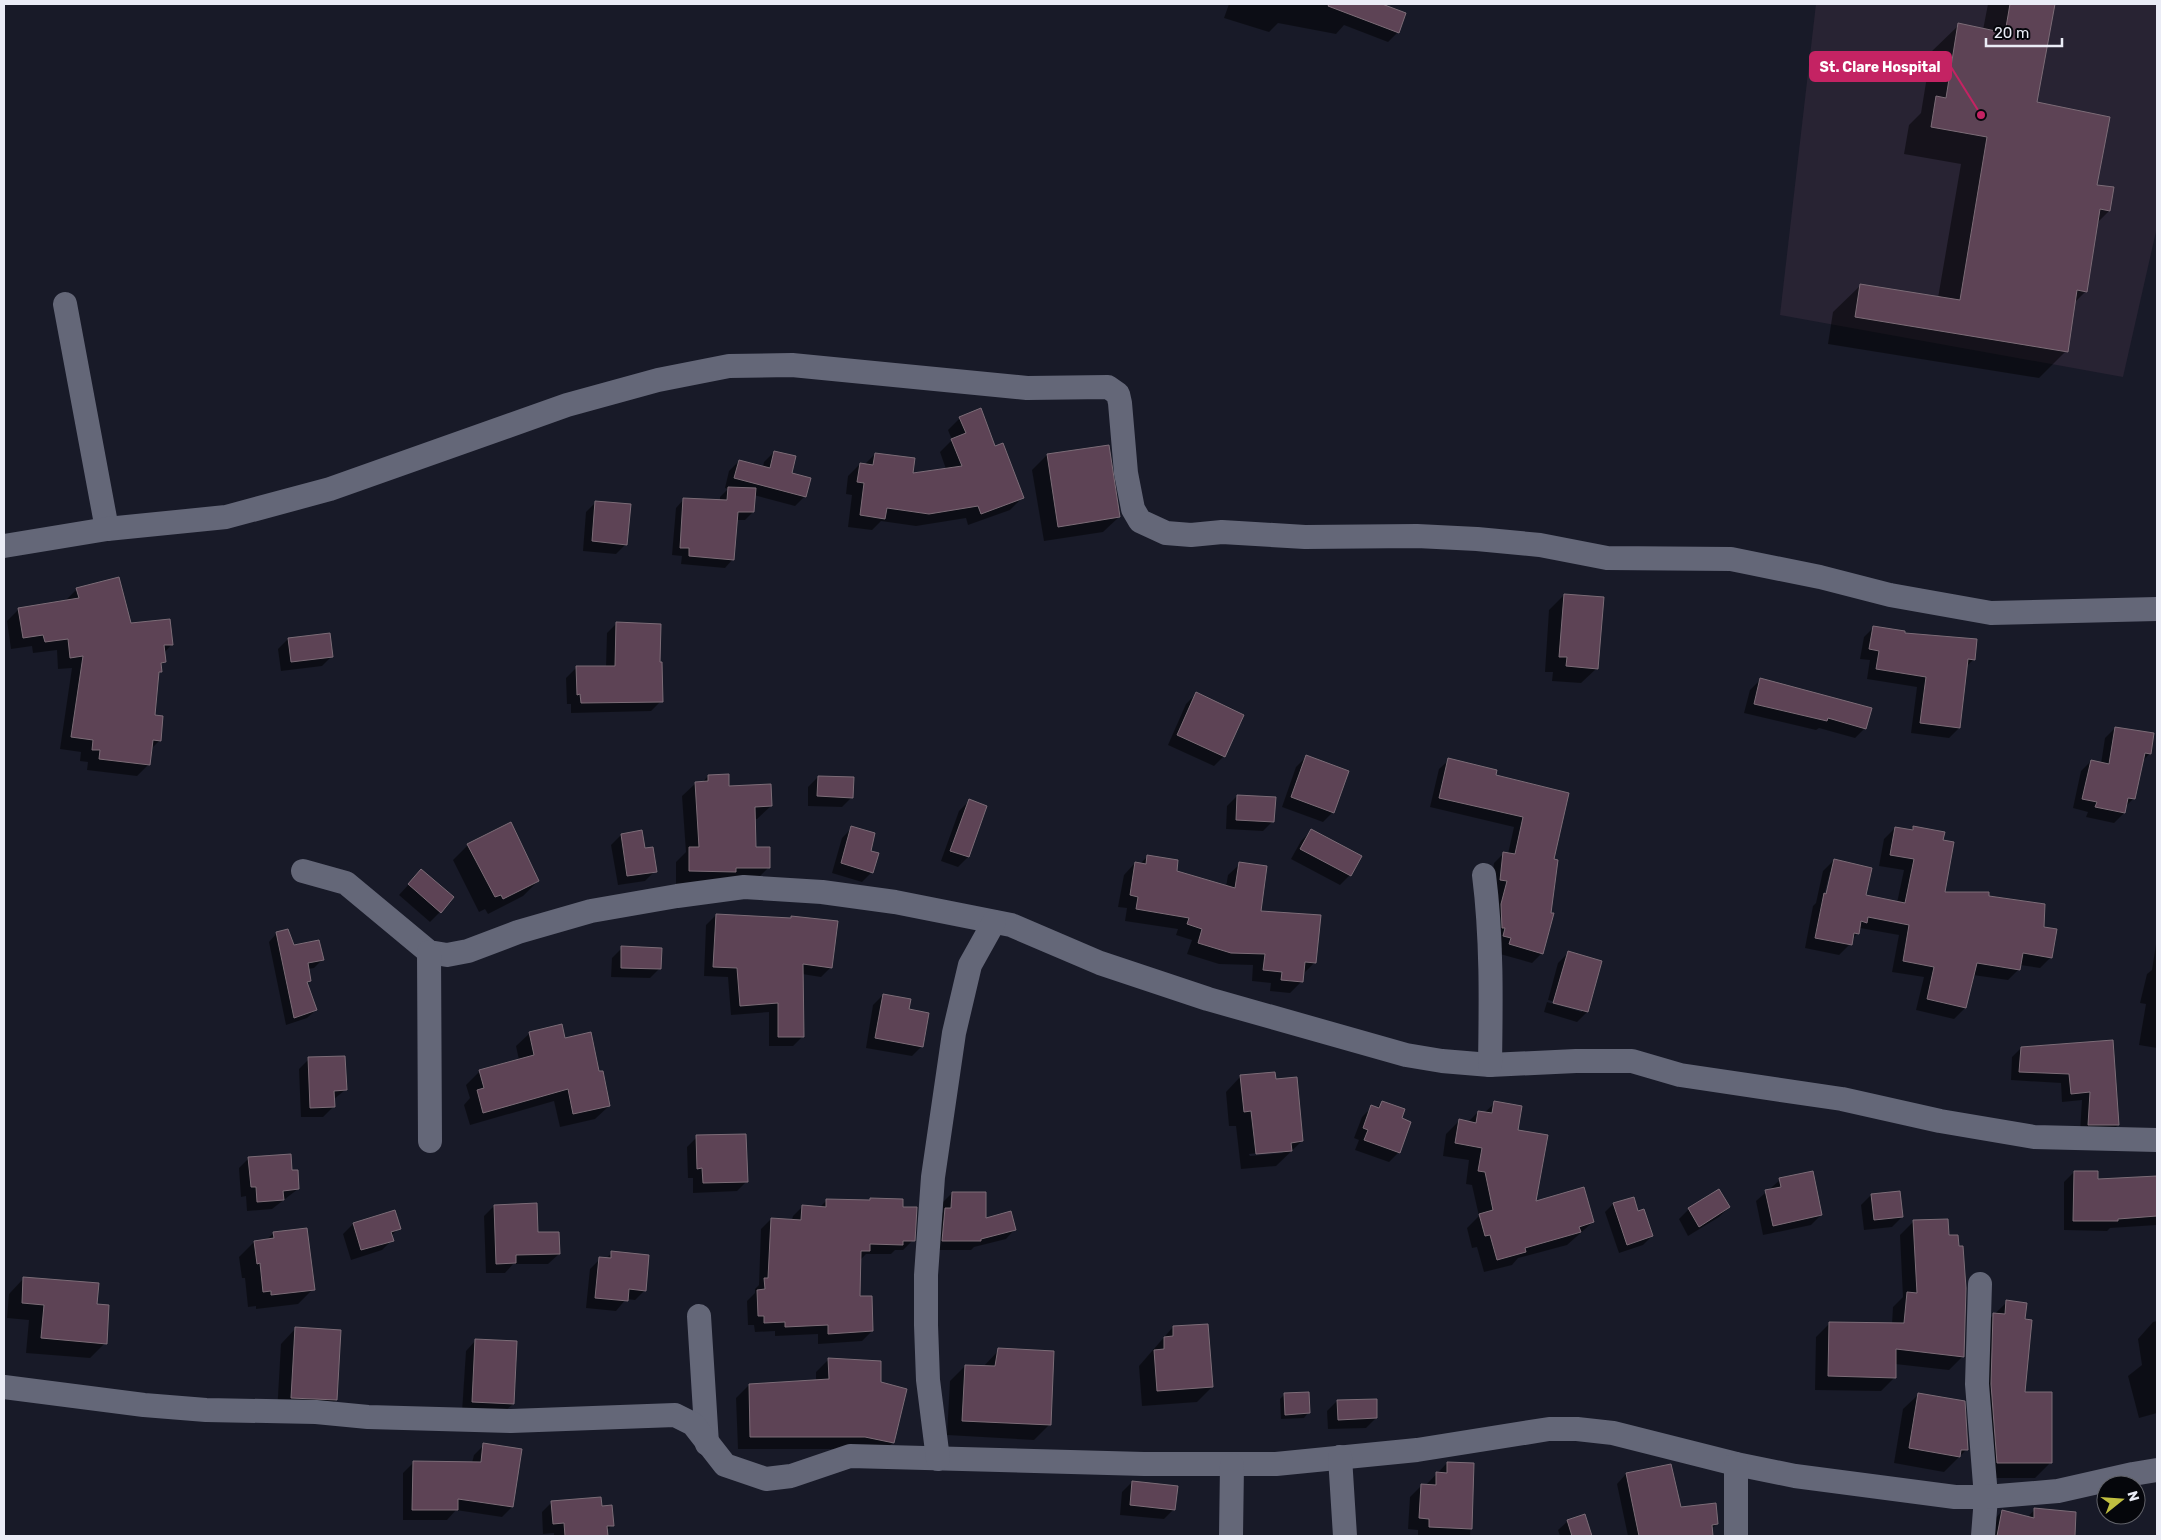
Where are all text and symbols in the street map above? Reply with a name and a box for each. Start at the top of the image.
scale bar [1986,15,2062,47]
text: 20 m [1994,24,2029,42]
callout: St. Clare Hospital [1810,52,1951,81]
text: St. Clare Hospital [1820,59,1940,76]
north arrow [2096,1475,2146,1525]
text: N [2123,1489,2143,1504]

